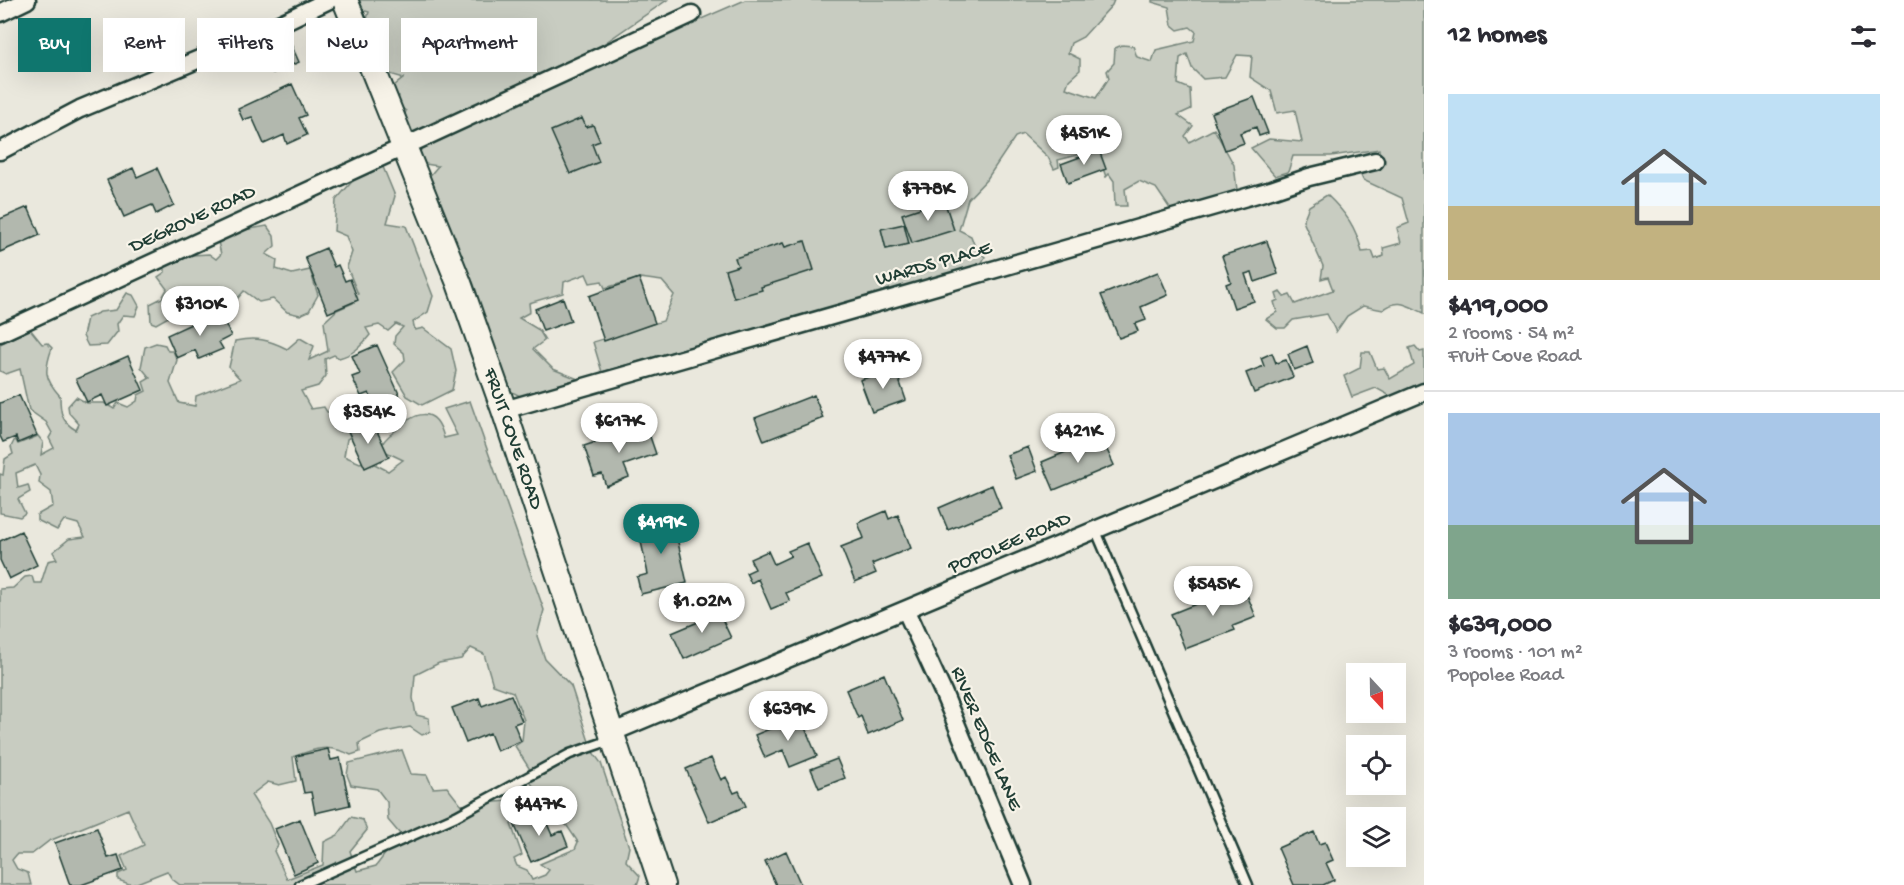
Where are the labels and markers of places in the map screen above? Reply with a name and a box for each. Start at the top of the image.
pin: $451K [1042,115,1126,166]
pin: $778K [886,171,970,222]
pin: $310K [158,286,242,337]
pin: $477K [841,339,925,390]
pin: $354K [326,394,410,445]
pin: $617K [577,403,661,454]
pin: $421K [1036,413,1120,464]
pin: $419K [619,504,703,555]
pin: $545K [1171,566,1255,617]
pin: $1.02M [653,583,751,634]
pin: $639K [746,691,830,742]
pin: $447K [497,786,581,837]

